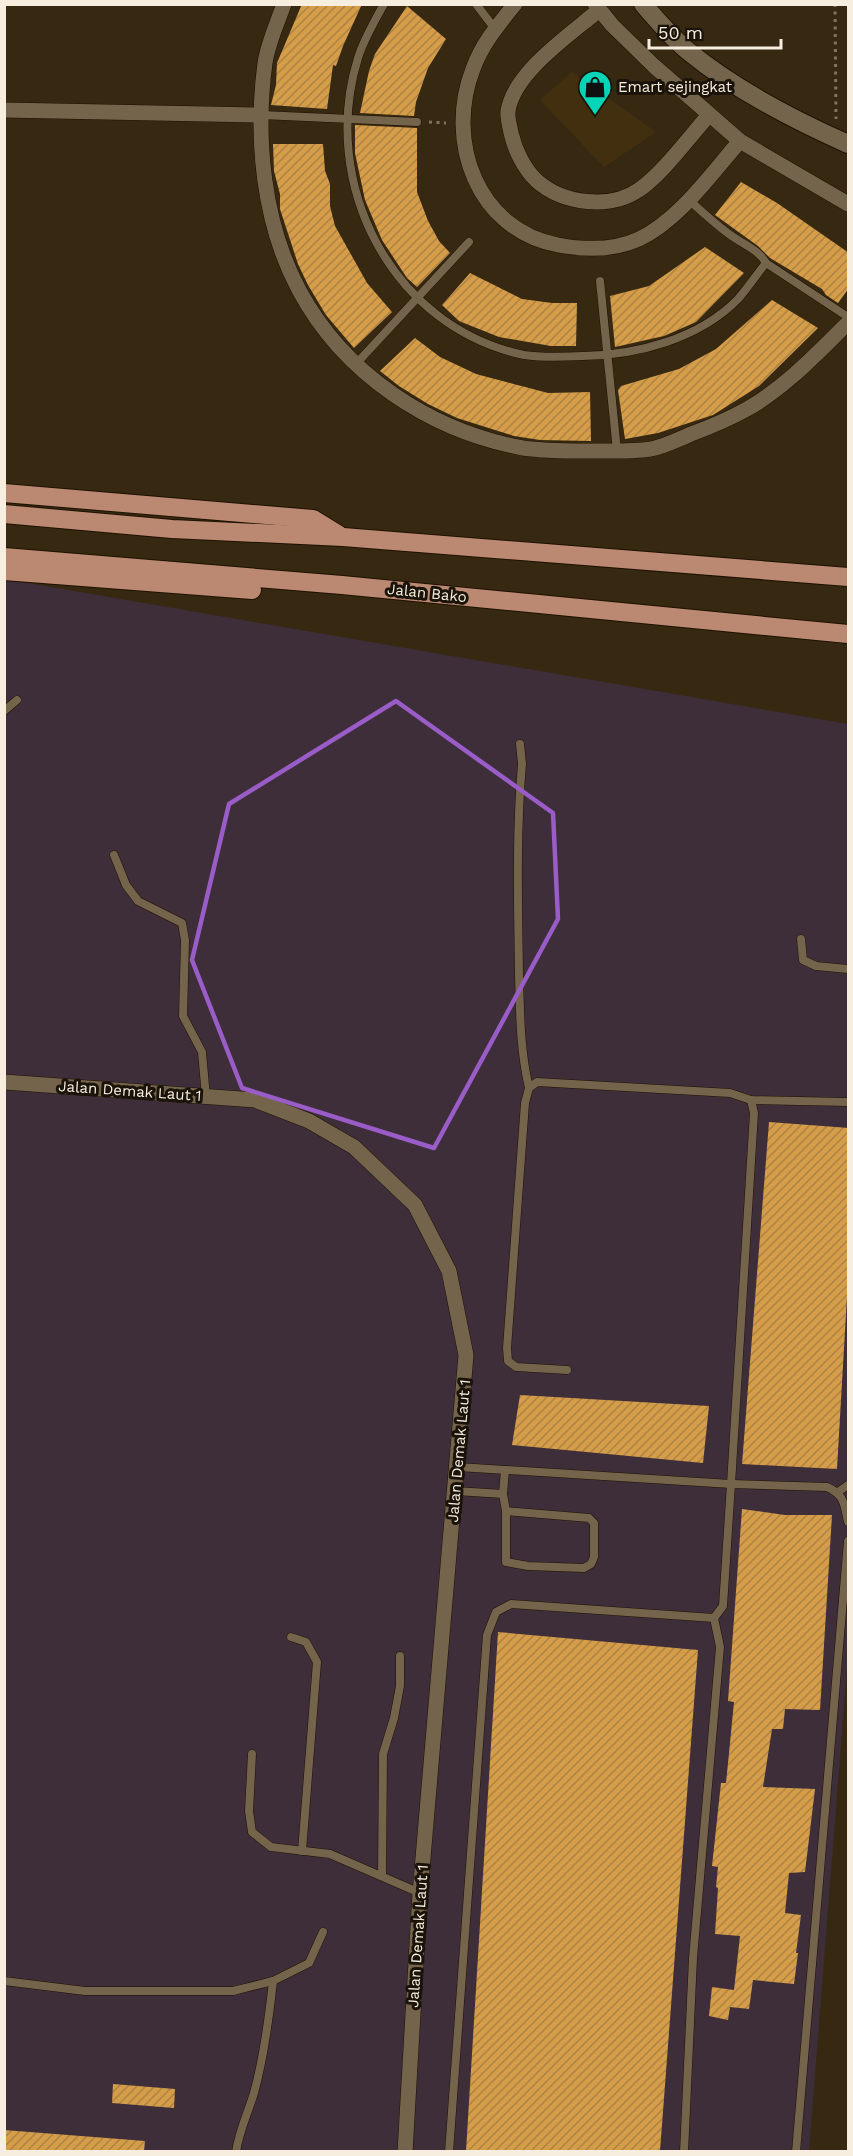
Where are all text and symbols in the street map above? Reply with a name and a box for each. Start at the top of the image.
scale bar [649,12,781,50]
text: 50 m [658,22,703,43]
shop icon: Emart sejingkat [577,69,613,116]
place label: Emart sejingkat [618,78,733,96]
street label: Jalan Bako [386,580,468,606]
street label: Jalan Demak Laut 1 [58,1077,202,1105]
street label: Jalan Demak Laut 1 [444,1379,474,1523]
street label: Jalan Demak Laut 1 [404,1864,432,2008]

